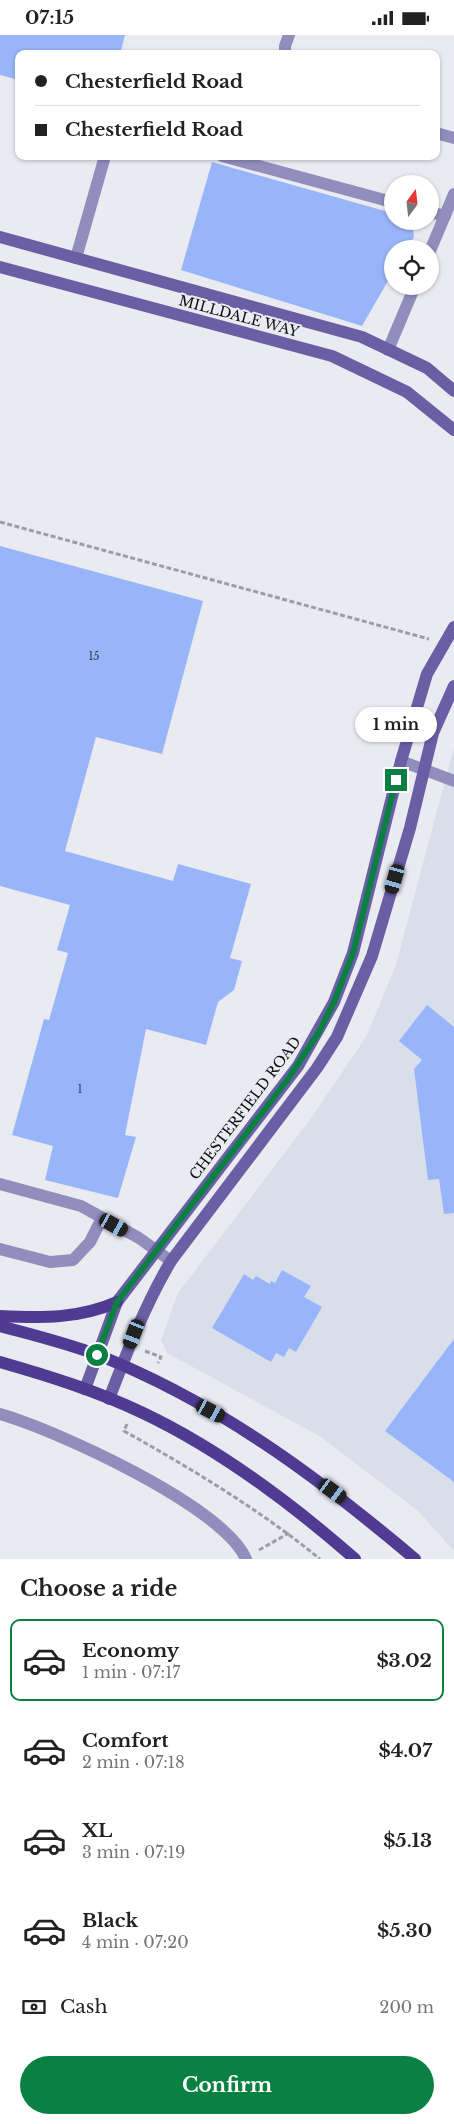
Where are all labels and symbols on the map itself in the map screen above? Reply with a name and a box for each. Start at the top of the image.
north arrow [384,175,439,230]
street label: MILLDALE WAY [177,291,302,341]
house number: 15 [88,649,100,663]
callout: 1 min [355,707,437,743]
route end [385,769,407,791]
car [383,863,406,895]
street label: CHESTERFIELD ROAD [185,1033,305,1183]
house number: 1 [78,1082,83,1096]
car [97,1211,130,1239]
car [121,1317,146,1351]
route start [86,1344,108,1366]
car [194,1397,227,1425]
car [316,1476,349,1506]

